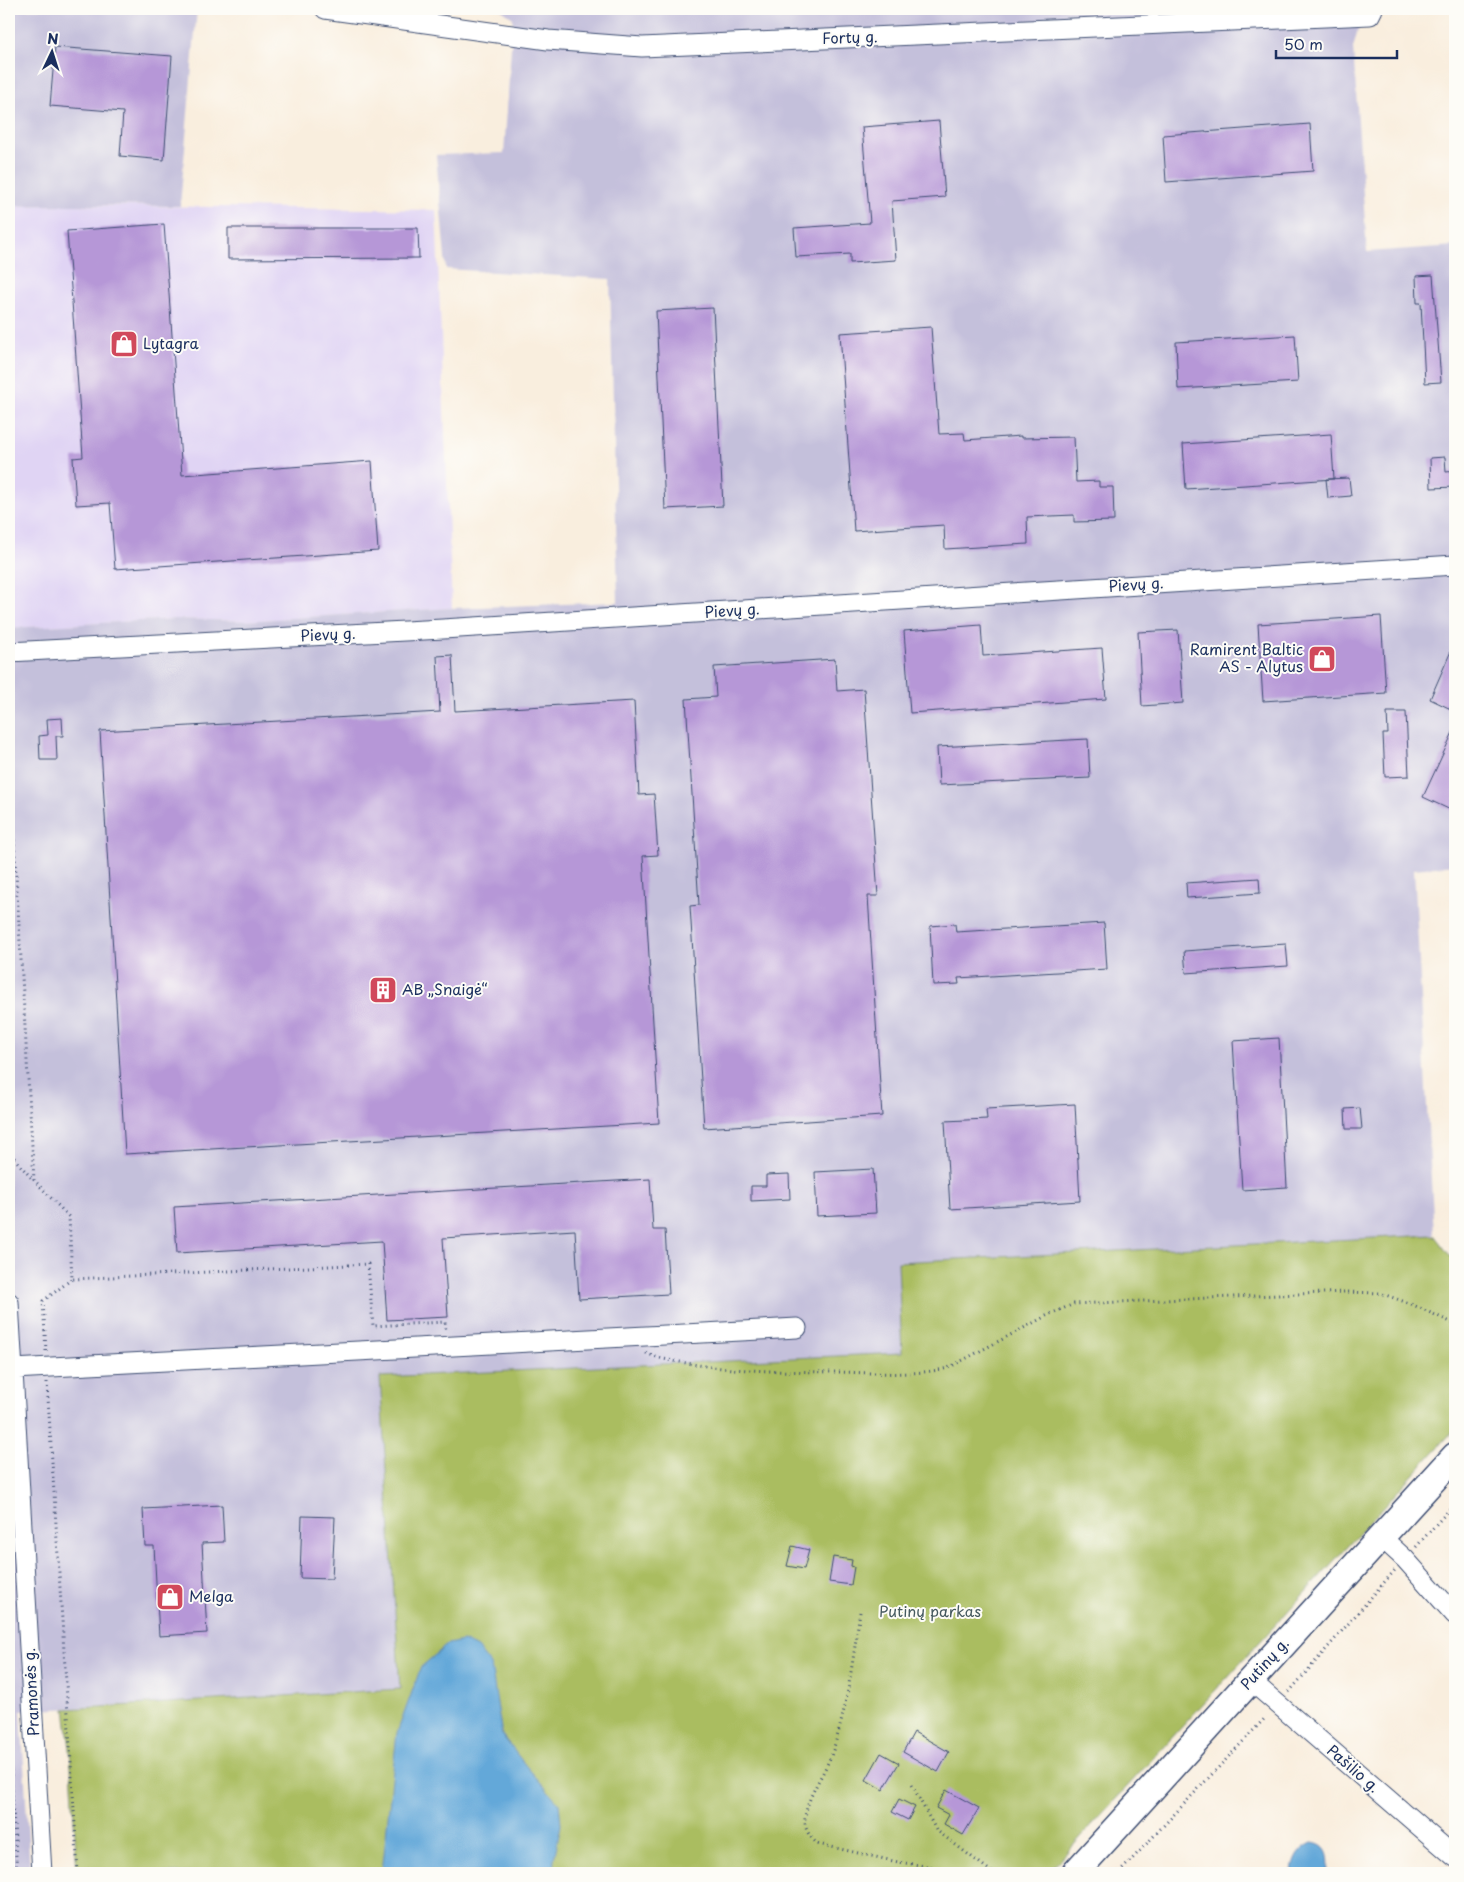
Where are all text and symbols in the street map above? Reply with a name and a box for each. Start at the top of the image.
street label: Fortų g. [822,24,878,49]
north arrow [28,28,78,78]
text: N [47,28,59,49]
scale bar [1276,28,1398,60]
text: 50 m [1284,32,1323,55]
shop icon: Lytagra [109,329,139,359]
place label: Lytagra [143,331,200,354]
street label: Pievų g. [1107,570,1164,597]
street label: Pievų g. [703,596,760,623]
street label: Pievų g. [300,621,356,646]
place label: Ramirent Baltic AS - Alytus [1190,637,1303,677]
shop icon: Ramirent Baltic AS - Alytus [1307,644,1337,674]
building icon: AB „Snaigė“ [368,975,398,1005]
place label: AB „Snaigė“ [402,977,488,1000]
shop icon: Melga [155,1582,185,1612]
place label: Melga [189,1584,234,1607]
park label: Putinų parkas [879,1599,981,1622]
street label: Putinų g. [1234,1632,1294,1694]
street label: Pramonės g. [17,1647,44,1737]
street label: Pašilio g. [1322,1738,1385,1797]

